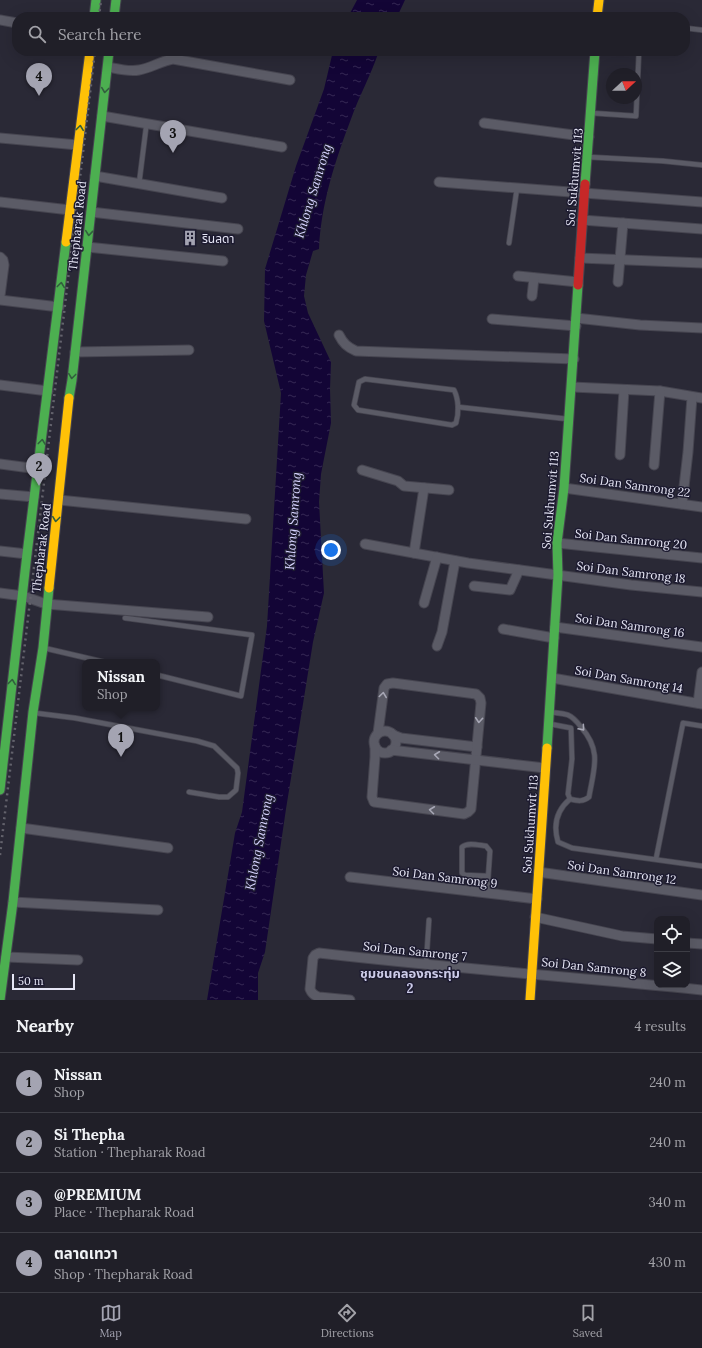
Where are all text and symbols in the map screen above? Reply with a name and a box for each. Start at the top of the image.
search box [12,12,690,56]
icon: search [26,23,48,45]
text: Search here [58,25,141,44]
pin: 4 [26,63,52,96]
north arrow [606,68,642,104]
one-way arrow [101,87,110,93]
pin: 3 [160,120,186,153]
one-way arrow [75,125,84,131]
street label: Soi Sukhumvit 113 [562,127,586,227]
water label: Khlong Samrong [291,142,335,240]
street label: Thepharak Road [65,180,89,272]
building icon: รินลดา [181,229,199,247]
one-way arrow [85,230,94,236]
place label: รินลดา [201,231,234,246]
one-way arrow [56,282,65,288]
one-way arrow [68,373,77,379]
one-way arrow [37,439,46,445]
street label: Soi Sukhumvit 113 [538,450,562,550]
pin: 2 [26,453,52,486]
street label: Soi Dan Samrong 22 [579,470,691,500]
water label: Khlong Samrong [281,472,305,570]
street label: Thepharak Road [28,502,54,594]
one-way arrow [52,516,61,522]
street label: Soi Dan Samrong 20 [574,526,688,552]
your location [321,540,341,560]
street label: Soi Dan Samrong 18 [576,558,687,586]
street label: Soi Dan Samrong 16 [574,610,686,640]
popup [82,659,160,711]
street label: Soi Dan Samrong 14 [574,662,685,696]
text: Nissan [97,667,145,686]
one-way arrow [8,679,17,685]
text: Shop [97,686,127,703]
one-way arrow [378,692,387,698]
one-way arrow [475,717,484,723]
pin: 1 [108,724,134,757]
one-way arrow [578,724,585,731]
one-way arrow [434,751,440,760]
street label: Soi Sukhumvit 113 [519,774,541,874]
water label: Khlong Samrong [241,792,277,892]
one-way arrow [429,806,435,815]
street label: Soi Dan Samrong 12 [567,857,677,887]
street label: Soi Dan Samrong 9 [392,863,498,891]
map controls [654,916,690,988]
button: locate [654,916,690,952]
street label: Soi Dan Samrong 7 [362,938,468,964]
button: layers [654,952,690,988]
street label: Soi Dan Samrong 8 [541,954,648,980]
district label: ชุมชนคลองกระทุ่ม 2 [360,965,460,997]
scale bar [12,972,75,991]
text: 50 m [18,974,44,988]
text: Nearby [16,1015,74,1037]
text: 4 results [635,1018,686,1035]
text: Nissan [54,1065,102,1084]
text: 1 [26,1074,32,1091]
text: 240 m [649,1074,686,1091]
text: Shop [54,1084,85,1101]
text: Si Thepha [54,1125,125,1144]
text: 2 [26,1134,32,1151]
text: 240 m [649,1134,686,1151]
text: Station · Thepharak Road [54,1144,205,1161]
text: @PREMIUM [54,1185,141,1204]
text: 3 [25,1194,33,1211]
text: 340 m [649,1194,686,1211]
text: Place · Thepharak Road [54,1204,194,1221]
text: ตลาดเทวา [54,1244,118,1263]
text: 4 [25,1254,33,1271]
text: 430 m [649,1254,686,1271]
text: Shop · Thepharak Road [54,1266,193,1283]
tab: Map [99,1302,122,1340]
tab: Directions [321,1302,374,1340]
tab: Saved [573,1302,603,1340]

